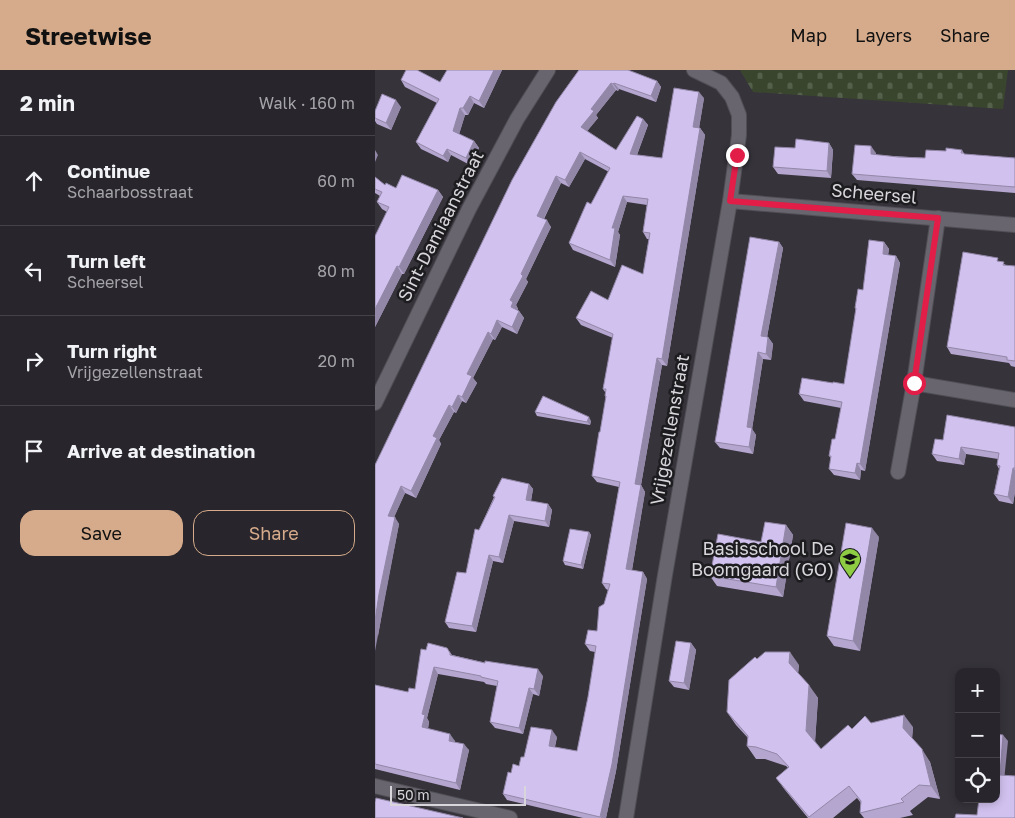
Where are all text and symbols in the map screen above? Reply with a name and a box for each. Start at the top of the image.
text: Streetwise [25,21,152,50]
text: Map [790,24,827,46]
text: Layers [855,24,912,46]
text: Share [940,24,990,46]
text: 2 min [20,90,75,116]
text: Walk · 160 m [259,93,355,113]
route end [726,144,749,167]
street label: Sint-Damiaanstraat [392,146,488,305]
text: Continue [67,159,150,182]
icon: ahead [20,167,48,195]
text: 60 m [317,171,355,191]
street label: Scheersel [830,178,918,208]
text: Schaarbosstraat [67,182,193,202]
text: Turn left [67,249,146,272]
icon: left [20,257,48,285]
text: 80 m [317,261,355,281]
text: Scheersel [67,272,143,292]
text: Turn right [67,339,157,362]
icon: right [20,347,48,375]
text: 20 m [318,351,355,371]
street label: Vrijgezellenstraat [645,353,693,507]
text: Vrijgezellenstraat [67,362,203,382]
route start [903,372,926,395]
icon: arrive [20,437,48,465]
text: Arrive at destination [67,439,255,462]
button: Save [20,510,183,556]
button: Share [193,510,355,556]
place label: Basisschool De Boomgaard (GO) [691,537,834,580]
school or university icon: Basisschool De Boomgaard (GO) [838,547,862,578]
map controls [955,668,1000,803]
button: + [955,668,1000,713]
button: − [955,713,1000,758]
button: locate [955,758,1000,803]
scale bar [390,783,526,806]
text: 50 m [397,786,430,803]

